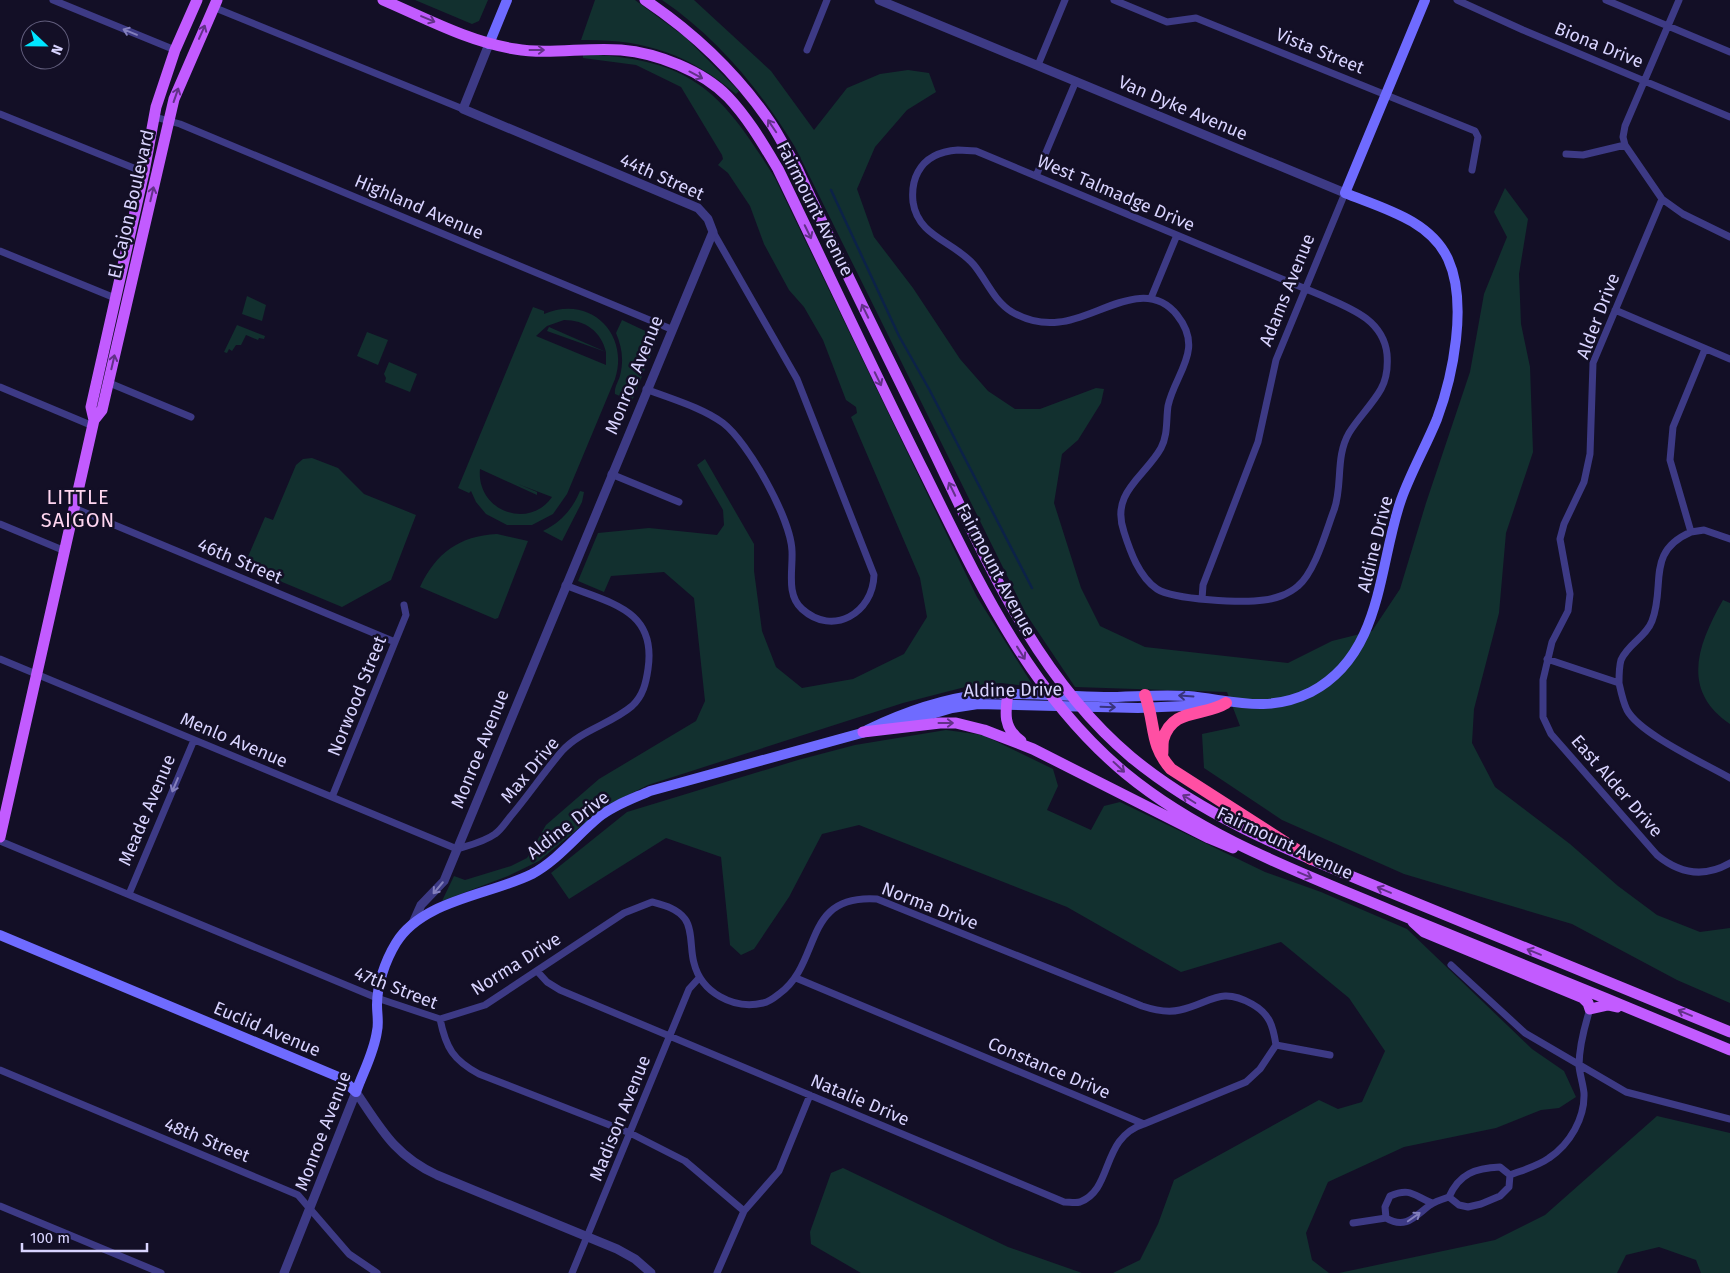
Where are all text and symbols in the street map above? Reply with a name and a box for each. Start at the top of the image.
one-way arrow [420,14,435,24]
street label: Biona Drive [1551,17,1647,73]
north arrow [20,20,70,70]
street label: Vista Street [1273,23,1368,79]
one-way arrow [197,25,207,40]
one-way arrow [123,27,138,36]
text: N [47,42,66,57]
one-way arrow [529,45,545,55]
one-way arrow [688,70,703,80]
street label: Van Dyke Avenue [1115,71,1251,145]
one-way arrow [172,87,181,103]
one-way arrow [767,120,777,134]
street label: El Cajon Boulevard [103,127,159,281]
street label: Fairmount Avenue [772,138,858,280]
street label: 44th Street [617,149,708,206]
street label: West Talmadge Drive [1034,150,1198,236]
street label: Highland Avenue [351,170,487,244]
one-way arrow [148,186,157,202]
one-way arrow [804,224,813,239]
street label: Adams Avenue [1254,231,1320,349]
street label: Alder Drive [1572,270,1624,362]
one-way arrow [860,304,870,319]
street label: Monroe Avenue [600,312,668,438]
one-way arrow [109,355,118,371]
one-way arrow [874,371,883,386]
one-way arrow [947,481,957,496]
district label: LITTLE SAIGON [41,485,115,532]
street label: Aldine Drive [1352,493,1398,595]
street label: Fairmount Avenue [952,500,1040,640]
street label: 46th Street [194,533,286,589]
street label: Norwood Street [323,632,391,759]
one-way arrow [1016,645,1026,659]
street label: Aldine Drive [963,678,1063,702]
street label: Monroe Avenue [446,686,514,812]
one-way arrow [1178,692,1194,701]
one-way arrow [1100,702,1116,712]
street label: Menlo Avenue [177,707,291,773]
one-way arrow [938,718,954,728]
street label: East Alder Drive [1566,730,1668,842]
street label: Max Drive [496,732,564,808]
street label: Meade Avenue [114,751,180,869]
one-way arrow [1113,761,1126,773]
one-way arrow [170,777,180,792]
street label: Aldine Drive [522,786,614,864]
one-way arrow [1183,793,1197,803]
street label: Fairmount Avenue [1213,802,1357,884]
one-way arrow [1297,870,1312,880]
street label: Norma Drive [878,877,982,935]
one-way arrow [433,881,444,894]
one-way arrow [1377,885,1392,895]
street label: Norma Drive [467,928,565,1000]
one-way arrow [1527,947,1543,956]
street label: 47th Street [351,962,441,1014]
street label: Euclid Avenue [210,997,324,1061]
one-way arrow [1678,1008,1693,1017]
street label: Constance Drive [984,1032,1114,1104]
street label: Madison Avenue [585,1052,655,1184]
street label: Monroe Avenue [290,1068,356,1194]
street label: Natalie Drive [807,1069,913,1131]
street label: 48th Street [161,1113,253,1167]
one-way arrow [1407,1212,1421,1222]
scale bar [22,1220,148,1252]
text: 100 m [30,1229,70,1247]

